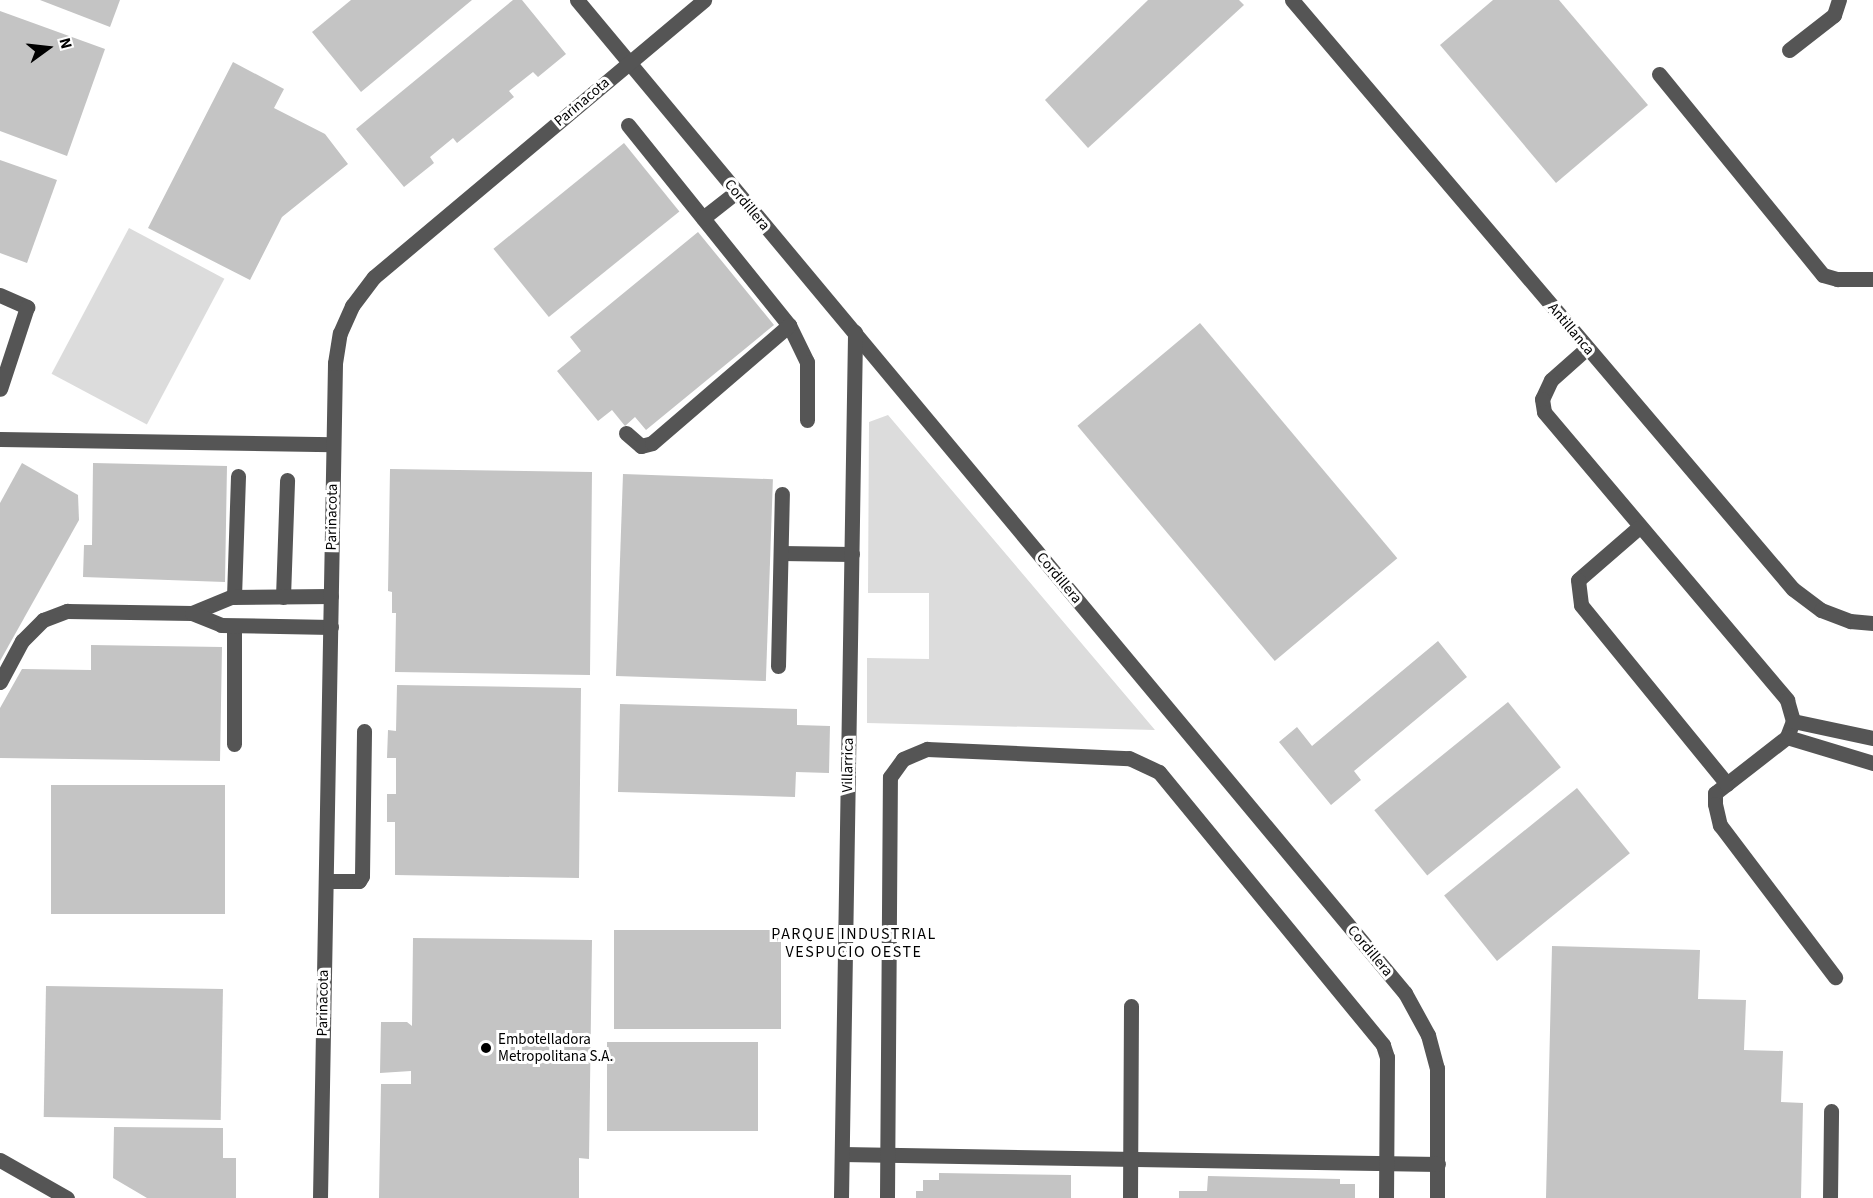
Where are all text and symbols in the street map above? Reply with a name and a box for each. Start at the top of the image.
north arrow [18,18,78,78]
text: N [53,35,77,51]
street label: Parinacota [551,74,613,130]
street label: Cordillera [720,176,774,234]
street label: Antillanca [1544,299,1598,359]
street label: Parinacota [322,483,342,551]
street label: Cordillera [1032,549,1086,607]
street label: Villarrica [839,737,857,793]
street label: Cordillera [1343,922,1397,980]
district label: PARQUE INDUSTRIAL VESPUCIO OESTE [771,924,937,962]
street label: Parinacota [313,969,333,1037]
place label: Embotelladora Metropolitana S.A. [498,1030,613,1065]
marker: Embotelladora Metropolitana S.A. [479,1041,493,1055]

